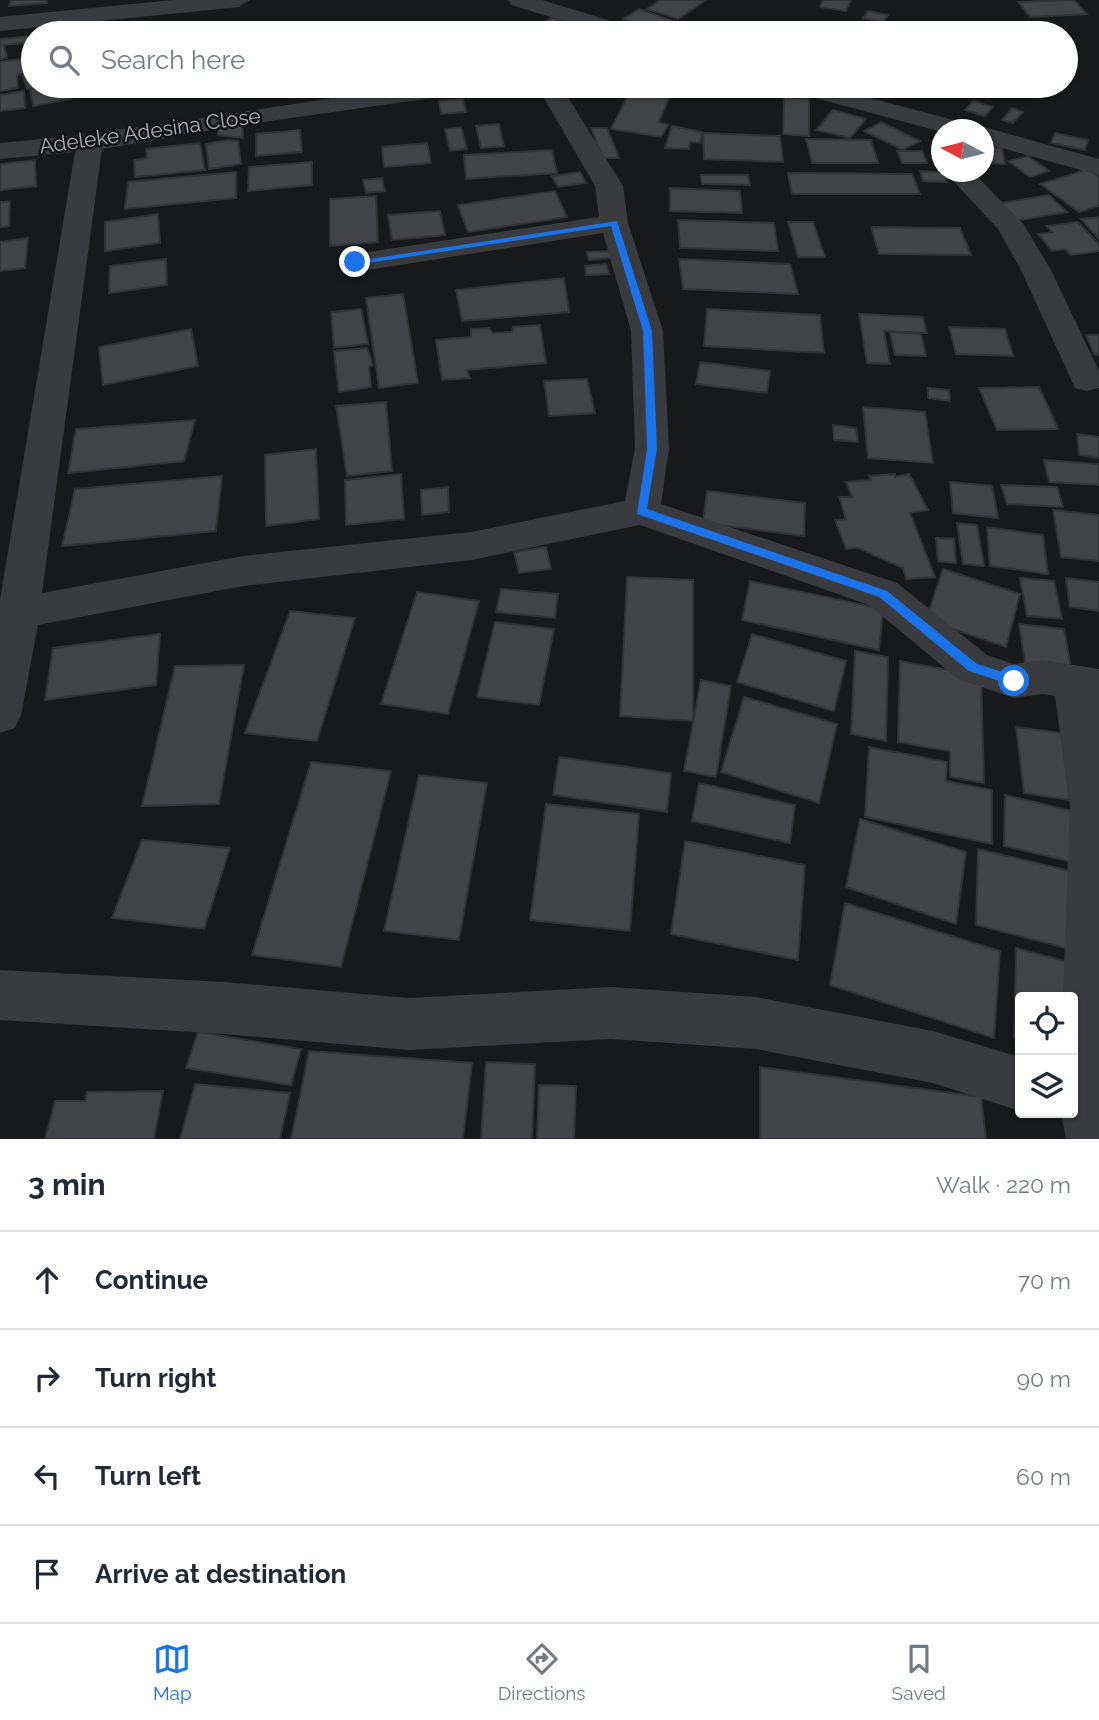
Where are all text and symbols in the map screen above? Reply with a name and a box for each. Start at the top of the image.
search box [21,21,1078,98]
icon: search [45,41,83,79]
text: Search here [101,45,245,75]
street label: Adeleke Adesina Close [38,103,262,158]
north arrow [931,119,994,182]
route end [339,246,370,277]
route start [998,665,1029,696]
map controls [1015,992,1078,1118]
button: locate [1015,992,1078,1055]
button: layers [1015,1055,1078,1118]
text: 3 min [28,1167,106,1202]
text: Walk · 220 m [936,1171,1071,1198]
icon: ahead [28,1261,66,1299]
text: Continue [95,1265,208,1295]
text: 70 m [1018,1267,1071,1294]
icon: right [28,1359,66,1397]
text: Turn right [95,1363,216,1393]
text: 90 m [1016,1365,1071,1392]
icon: left [28,1457,66,1495]
text: Turn left [95,1461,201,1491]
text: 60 m [1016,1463,1071,1490]
icon: arrive [28,1555,66,1593]
text: Arrive at destination [95,1559,346,1589]
tab: Map [153,1640,192,1704]
tab: Directions [498,1640,586,1704]
tab: Saved [892,1640,946,1704]

